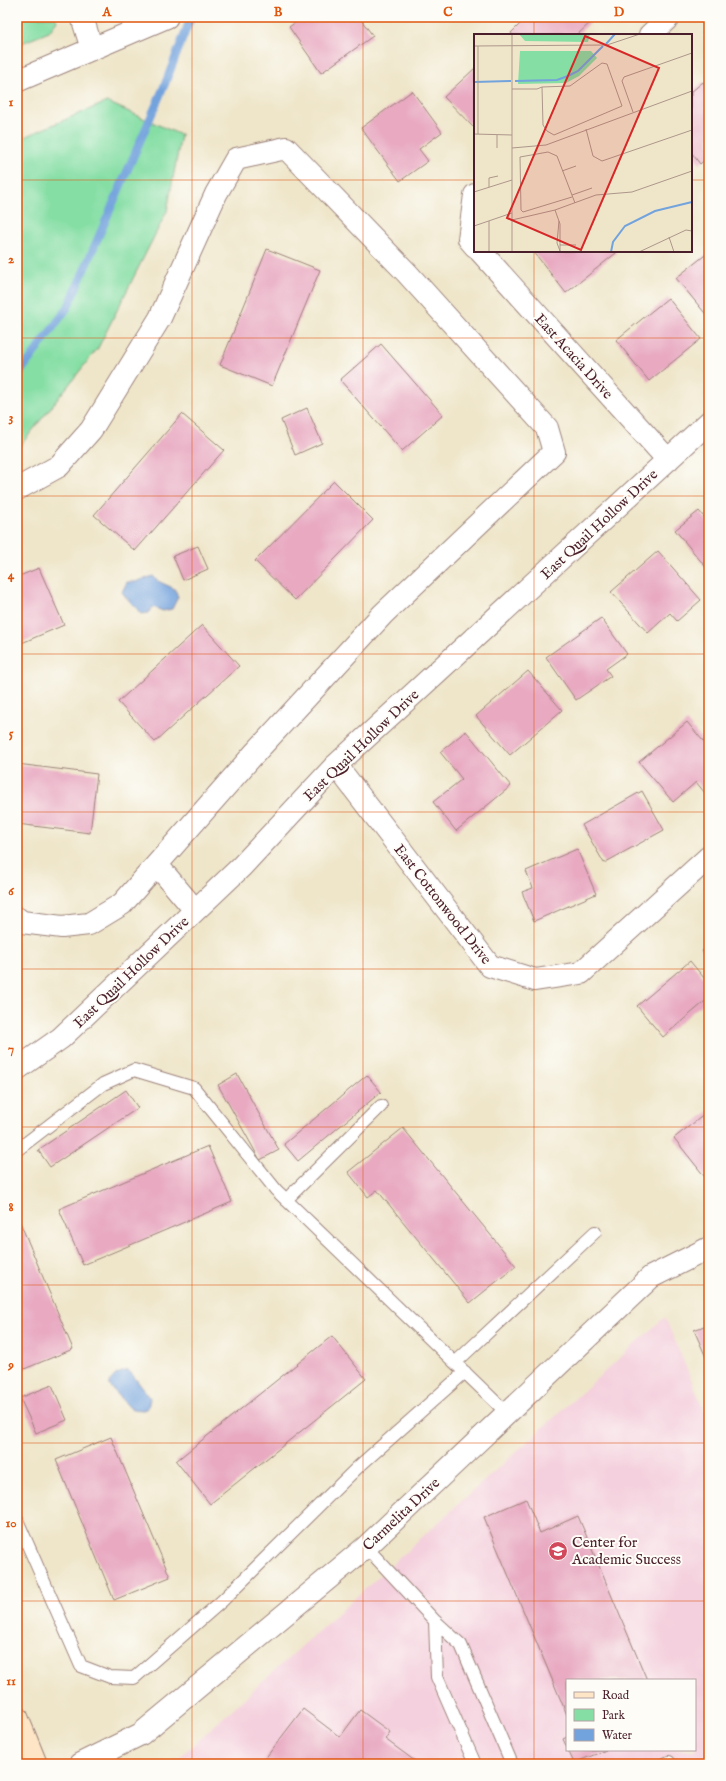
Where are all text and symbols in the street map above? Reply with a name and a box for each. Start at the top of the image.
text: A [102,4,113,21]
text: B [274,4,283,21]
text: C [443,4,453,21]
text: D [614,4,625,21]
inset map [474,34,692,252]
text: 1 [9,94,14,111]
text: 2 [8,251,14,268]
street label: East Acacia Drive [530,310,617,403]
text: 3 [9,409,14,426]
street label: East Quail Hollow Drive [537,465,662,584]
text: 4 [8,567,15,584]
street label: East Quail Hollow Drive [300,685,423,805]
text: 5 [9,725,14,742]
street label: East Cottonwood Drive [390,840,496,968]
text: 6 [8,883,14,900]
street label: East Quail Hollow Drive [70,912,193,1032]
text: 7 [8,1041,14,1058]
text: 8 [8,1199,14,1216]
text: 9 [7,1357,14,1374]
street label: Carmelita Drive [359,1474,444,1555]
text: 10 [5,1515,17,1532]
place label: Center for Academic Success [571,1533,681,1569]
school or university icon: Center for Academic Success [547,1540,569,1562]
text: 11 [6,1673,16,1690]
legend [566,1679,696,1751]
text: Road [602,1688,630,1703]
text: Park [602,1708,625,1723]
text: Water [602,1728,633,1743]

